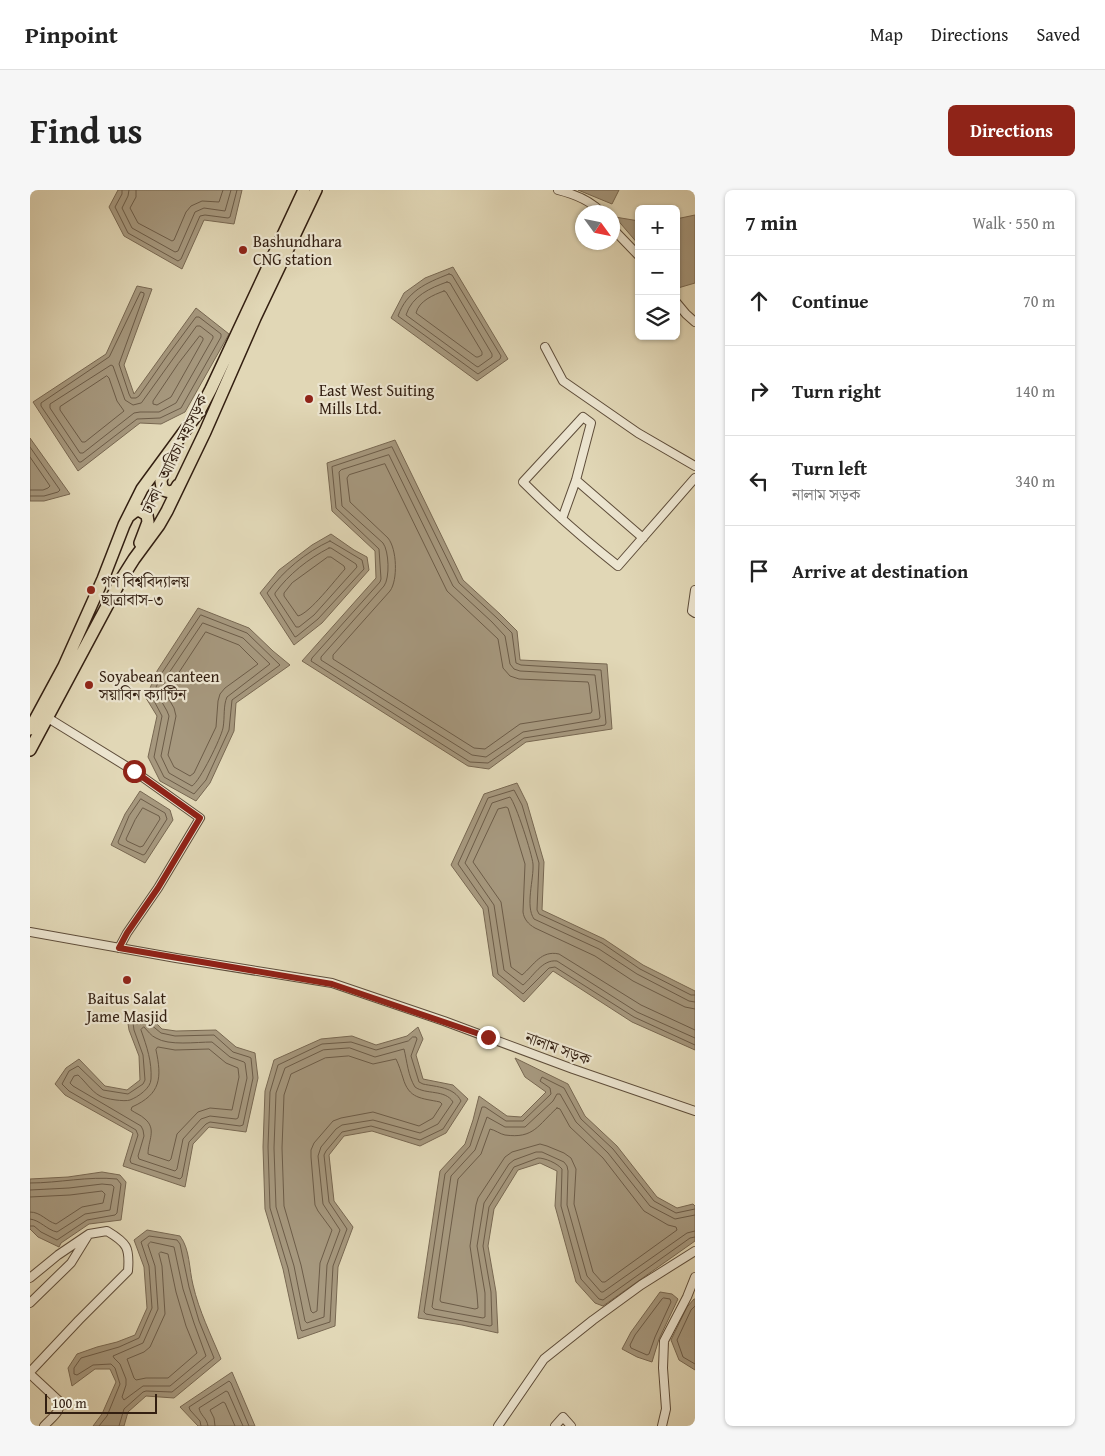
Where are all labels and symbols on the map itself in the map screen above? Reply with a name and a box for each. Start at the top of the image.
north arrow [575,205,620,250]
place label: Bashundhara CNG station [253,229,342,271]
marker: Bashundhara CNG station [237,244,249,256]
place label: East West Suiting Mills Ltd. [319,378,434,420]
street label: ঢাকা - আরিচা মহাসড়ক [134,390,214,519]
marker: East West Suiting Mills Ltd. [303,393,315,405]
place label: গণ বিশ্ববিদ্যালয় ছাত্রাবাস-৩ [100,569,190,611]
marker: গণ বিশ্ববিদ্যালয় ছাত্রাবাস-৩ [85,584,97,596]
place label: Soyabean canteen সয়াবিন ক্যান্টিন [98,664,219,706]
marker: Soyabean canteen সয়াবিন ক্যান্টিন [83,679,95,691]
route start [123,760,146,783]
marker: Baitus Salat Jame Masjid [121,974,133,986]
place label: Baitus Salat Jame Masjid [84,986,168,1028]
street label: নালাম সড়ক [521,1025,595,1071]
route end [477,1026,500,1049]
scale bar [45,1391,158,1414]

